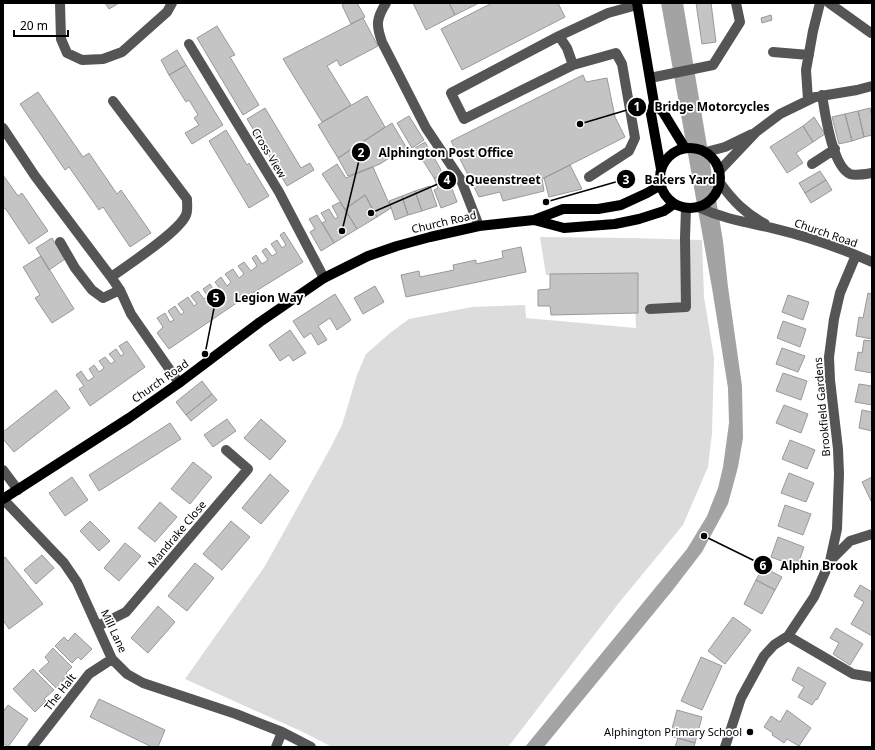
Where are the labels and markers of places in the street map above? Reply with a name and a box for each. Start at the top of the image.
callout: Bridge Motorcycles [627,95,778,119]
callout: Alphington Post Office [351,140,522,164]
callout: Bakers Yard [616,167,723,191]
callout: Queenstreet [437,168,549,192]
callout: Legion Way [206,286,311,310]
callout: Alphin Brook [753,553,866,577]
place label: Alphington Primary School [604,724,742,739]
marker: Alphington Primary School [745,727,755,737]

